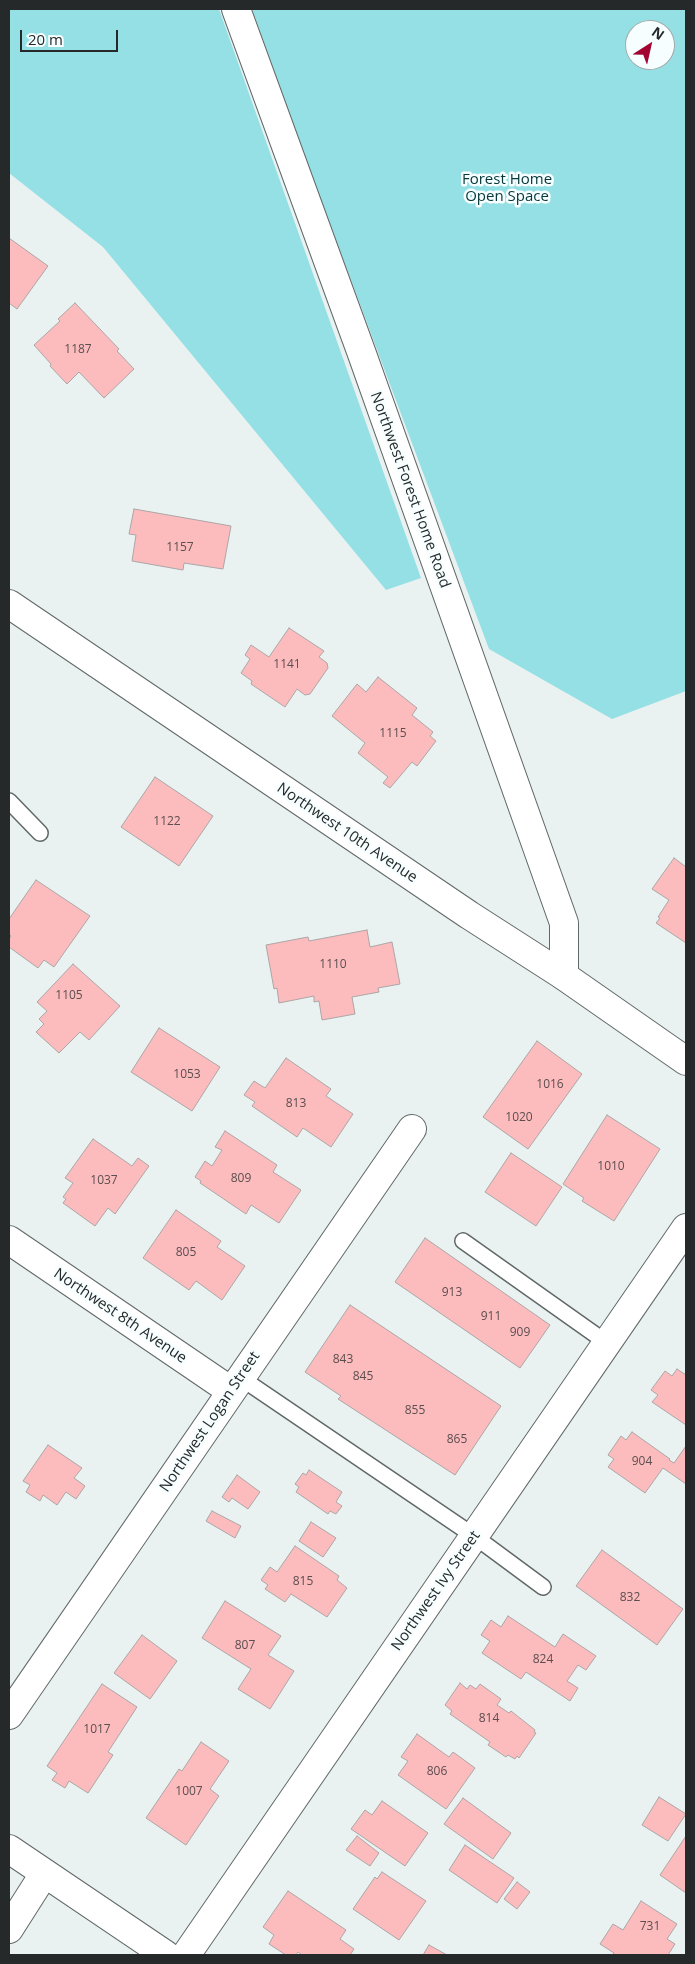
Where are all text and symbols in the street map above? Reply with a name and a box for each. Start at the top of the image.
scale bar [22,20,120,52]
north arrow [625,20,675,70]
text: N [648,22,668,44]
text: 20 m [28,29,63,49]
park label: Forest Home Open Space [462,171,552,206]
house number: 1187 [64,343,92,357]
street label: Northwest Forest Home Road [366,390,454,590]
house number: 1157 [166,541,194,555]
house number: 1141 [273,658,301,672]
house number: 1115 [379,727,407,741]
street label: Northwest 10th Avenue [273,779,421,887]
house number: 1122 [153,815,181,829]
house number: 1110 [319,958,347,972]
house number: 1105 [55,989,83,1003]
house number: 1053 [173,1068,201,1082]
house number: 1016 [536,1078,564,1092]
house number: 813 [286,1097,306,1111]
house number: 1020 [505,1111,533,1125]
house number: 1010 [597,1160,625,1174]
house number: 809 [231,1172,251,1186]
house number: 1037 [90,1174,118,1188]
house number: 805 [176,1246,196,1260]
street label: Northwest 8th Avenue [50,1265,190,1367]
house number: 913 [442,1286,462,1300]
house number: 911 [481,1310,501,1324]
house number: 909 [510,1326,530,1340]
street label: Northwest Logan Street [156,1348,264,1496]
house number: 843 [333,1353,353,1367]
house number: 845 [353,1370,373,1384]
house number: 855 [405,1404,425,1418]
house number: 865 [447,1433,467,1447]
house number: 904 [632,1455,652,1469]
street label: Northwest Ivy Street [388,1528,484,1654]
house number: 815 [293,1575,313,1589]
house number: 832 [620,1591,640,1605]
house number: 807 [235,1639,255,1653]
house number: 824 [533,1653,553,1667]
house number: 814 [479,1712,499,1726]
house number: 1017 [83,1723,111,1737]
house number: 806 [427,1765,447,1779]
house number: 1007 [175,1785,203,1799]
house number: 731 [640,1920,660,1934]

